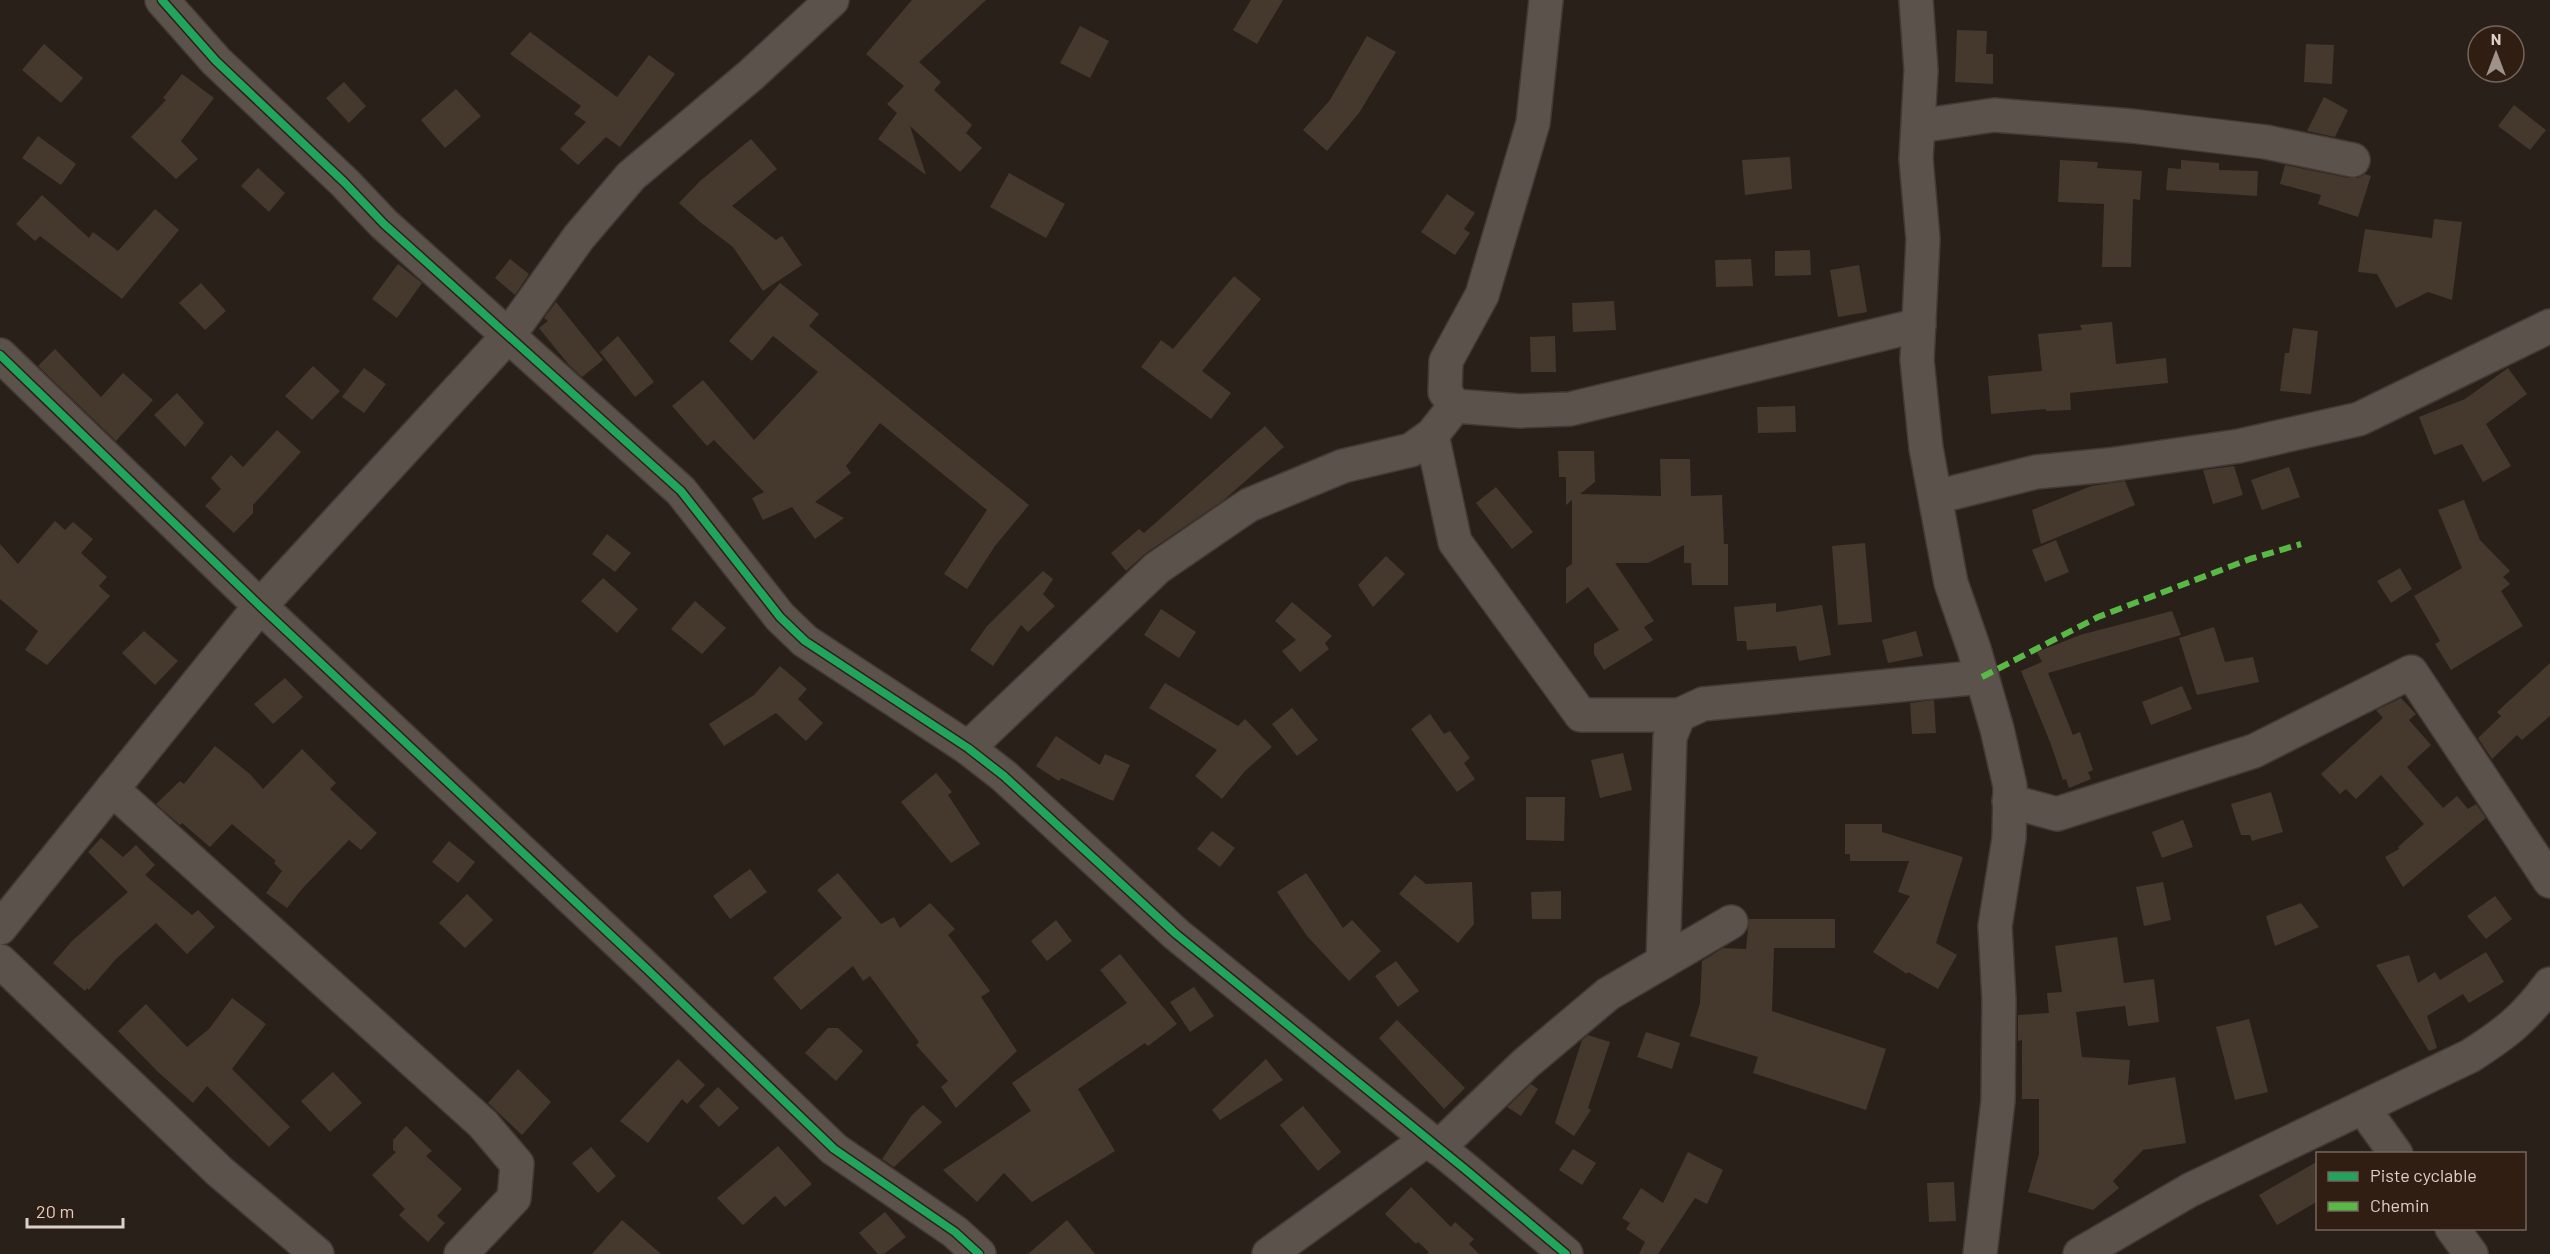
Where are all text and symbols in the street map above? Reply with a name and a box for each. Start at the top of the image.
north arrow [2466,24,2526,84]
text: N [2491,29,2501,48]
legend [2316,1152,2526,1230]
text: Piste cyclable [2370,1164,2477,1186]
scale bar [27,1191,123,1229]
text: Chemin [2370,1194,2429,1216]
text: 20 m [36,1200,74,1222]

